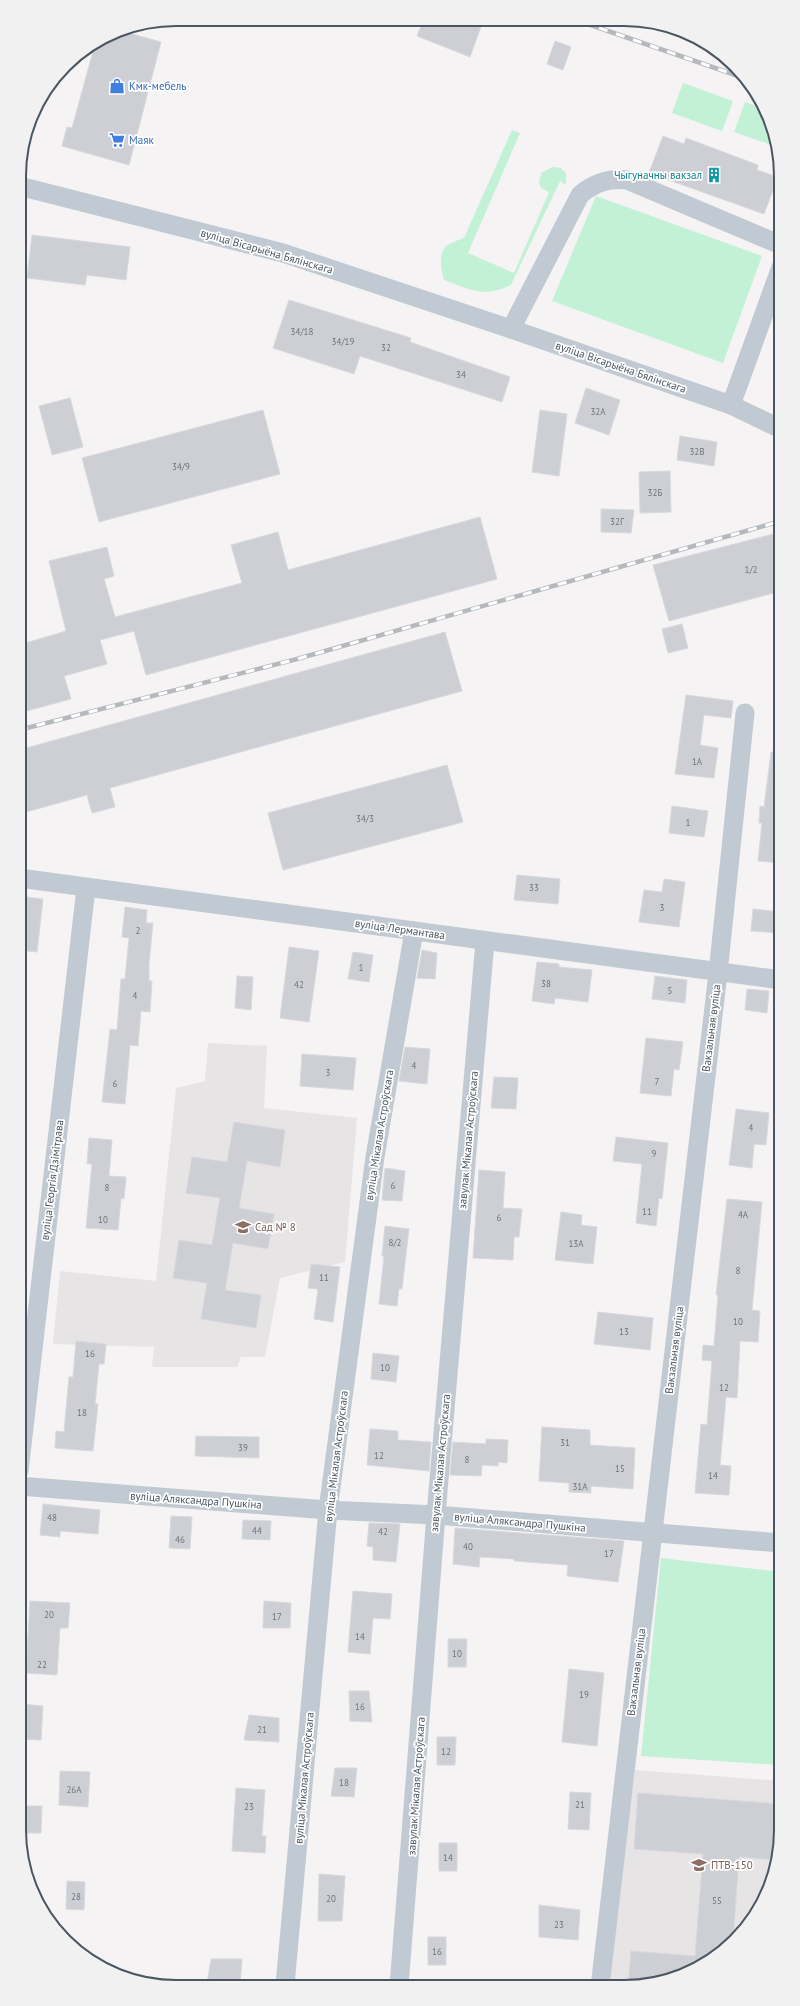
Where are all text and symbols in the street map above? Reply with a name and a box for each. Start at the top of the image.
shop icon: Кмк-мебель [108,77,126,95]
place label: Кмк-мебель [129,79,186,93]
supermarket icon: Маяк [108,131,126,149]
place label: Маяк [129,133,154,147]
building icon: Чыгуначны вакзал [705,166,723,184]
place label: Чыгуначны вакзал [614,168,702,182]
street label: вуліца Вісарыёна Бялінскага [199,225,335,277]
house number: 34/18 [291,326,313,337]
house number: 34/19 [332,336,354,347]
street label: вуліца Вісарыёна Бялінскага [554,338,688,396]
house number: 32 [381,342,391,353]
house number: 34 [456,369,466,380]
house number: 32А [590,406,606,417]
house number: 32В [689,446,705,457]
house number: 34/9 [172,461,190,472]
house number: 32Б [648,487,662,498]
house number: 32Г [610,516,625,527]
house number: 1/2 [745,564,758,575]
house number: 1А [692,756,703,767]
house number: 34/3 [356,813,374,824]
house number: 1 [686,817,691,828]
house number: 33 [529,882,539,893]
house number: 3 [660,902,665,913]
street label: вуліца Лермантава [354,916,446,942]
house number: 2 [136,925,141,936]
house number: 1 [359,962,364,973]
house number: 38 [541,978,551,989]
house number: 42 [294,979,304,990]
street label: Вакзальная вуліца [699,983,723,1073]
house number: 5 [668,985,673,996]
house number: 4 [133,990,138,1001]
house number: 4 [412,1060,417,1071]
house number: 3 [326,1067,331,1078]
street label: вуліца Мікалая Астроўскага [362,1069,396,1201]
street label: завулак Мікалая Астроўскага [455,1070,481,1210]
house number: 7 [655,1076,660,1087]
house number: 6 [113,1078,118,1089]
street label: вуліца Георгія Дзімітрава [38,1119,66,1241]
house number: 4 [749,1122,754,1133]
house number: 9 [652,1148,657,1159]
house number: 6 [391,1180,396,1191]
house number: 8 [105,1182,110,1193]
house number: 11 [642,1206,652,1217]
house number: 4А [738,1209,749,1220]
house number: 6 [497,1212,502,1223]
house number: 10 [98,1214,108,1225]
school or university icon: Сад № 8 [234,1218,252,1236]
place label: Сад № 8 [255,1220,296,1234]
house number: 8/2 [389,1237,402,1248]
house number: 13А [568,1238,584,1249]
house number: 8 [736,1265,741,1276]
house number: 11 [319,1272,329,1283]
street label: Вакзальная вуліца [662,1305,686,1395]
house number: 10 [733,1316,743,1327]
house number: 13 [619,1326,629,1337]
house number: 16 [85,1348,95,1359]
house number: 10 [380,1362,390,1373]
house number: 12 [719,1382,729,1393]
street label: вуліца Мікалая Астроўскага [321,1390,351,1522]
street label: завулак Мікалая Астроўскага [427,1393,453,1533]
house number: 18 [77,1407,87,1418]
house number: 31 [560,1437,570,1448]
house number: 39 [238,1442,248,1453]
house number: 12 [374,1450,384,1461]
house number: 8 [465,1454,470,1465]
house number: 15 [615,1463,625,1474]
house number: 14 [708,1470,718,1481]
house number: 31А [572,1481,588,1492]
street label: вуліца Аляксандра Пушкіна [130,1488,262,1512]
street label: вуліца Аляксандра Пушкіна [454,1509,586,1535]
house number: 48 [47,1512,57,1523]
house number: 44 [252,1525,262,1536]
house number: 42 [378,1526,388,1537]
house number: 46 [175,1534,185,1545]
house number: 40 [463,1541,473,1552]
house number: 17 [604,1548,614,1559]
house number: 20 [44,1609,54,1620]
house number: 17 [272,1611,282,1622]
street label: Вакзальная вуліца [624,1627,648,1717]
house number: 14 [355,1631,365,1642]
house number: 10 [452,1648,462,1659]
house number: 22 [37,1659,47,1670]
house number: 19 [579,1689,589,1700]
house number: 16 [355,1701,365,1712]
street label: вуліца Мікалая Астроўскага [291,1712,317,1844]
street label: завулак Мікалая Астроўскага [404,1716,428,1856]
house number: 21 [257,1724,267,1735]
house number: 12 [441,1746,451,1757]
house number: 18 [339,1777,349,1788]
house number: 26А [66,1784,82,1795]
house number: 21 [575,1799,585,1810]
house number: 23 [244,1801,254,1812]
house number: 14 [443,1852,453,1863]
school or university icon: ПТВ-150 [690,1856,708,1874]
place label: ПТВ-150 [711,1858,753,1872]
house number: 28 [71,1891,81,1902]
house number: 20 [326,1893,336,1904]
house number: 55 [712,1895,722,1906]
house number: 23 [554,1919,564,1930]
house number: 16 [432,1946,442,1957]

